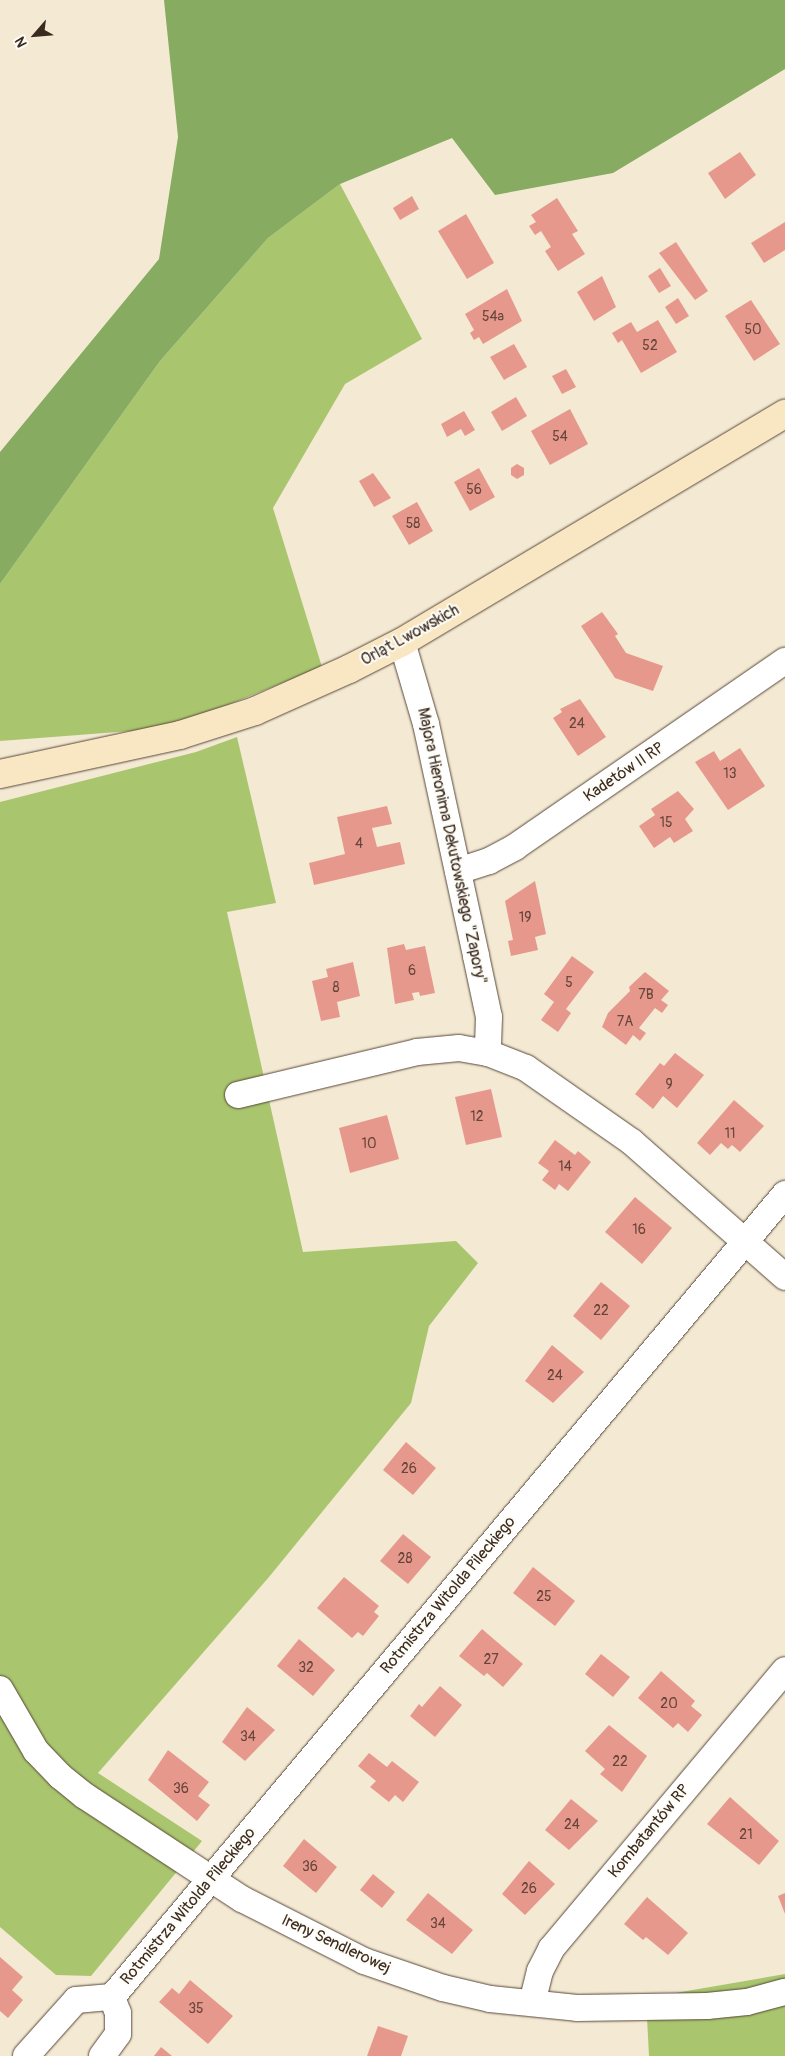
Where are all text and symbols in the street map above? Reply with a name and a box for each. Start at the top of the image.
north arrow [10,10,60,60]
text: N [11,34,31,50]
house number: 54a [482,309,504,325]
house number: 50 [744,322,762,338]
house number: 52 [642,338,658,354]
house number: 54 [552,429,568,445]
house number: 56 [466,482,482,498]
house number: 58 [406,516,420,532]
street label: Orląt Lwowskich [358,600,462,670]
street label: Majora Hieronima Dekutowskiego "Zapory" [413,706,491,986]
house number: 24 [569,716,585,732]
street label: Kadetów II RP [580,738,668,806]
house number: 13 [723,766,737,782]
house number: 15 [659,815,673,831]
house number: 4 [355,836,363,852]
house number: 19 [519,910,531,926]
house number: 6 [408,963,416,979]
house number: 5 [565,975,573,991]
house number: 8 [332,980,340,996]
house number: 7B [638,987,654,1003]
house number: 7A [617,1014,633,1030]
house number: 9 [665,1077,673,1093]
house number: 12 [470,1109,484,1125]
house number: 11 [725,1126,735,1142]
house number: 10 [361,1136,377,1152]
house number: 14 [558,1159,572,1175]
house number: 16 [632,1222,646,1238]
house number: 22 [593,1303,609,1319]
house number: 24 [547,1368,563,1384]
house number: 26 [401,1461,417,1477]
street label: Rotmistrza Witolda Pileckiego [377,1512,519,1678]
house number: 28 [398,1551,412,1567]
house number: 25 [536,1589,552,1605]
house number: 27 [483,1652,499,1668]
house number: 32 [298,1660,314,1676]
house number: 20 [660,1696,678,1712]
house number: 34 [240,1729,256,1745]
house number: 22 [612,1754,628,1770]
street label: Kombatantów RP [604,1780,694,1882]
house number: 36 [173,1781,189,1797]
house number: 24 [564,1817,580,1833]
street label: Rotmistrza Witolda Pileckiego [117,1823,259,1989]
house number: 21 [739,1827,753,1843]
house number: 36 [302,1859,318,1875]
house number: 26 [521,1881,537,1897]
street label: Ireny Sendlerowej [278,1910,394,1978]
house number: 34 [430,1916,446,1932]
house number: 35 [188,2001,204,2017]

